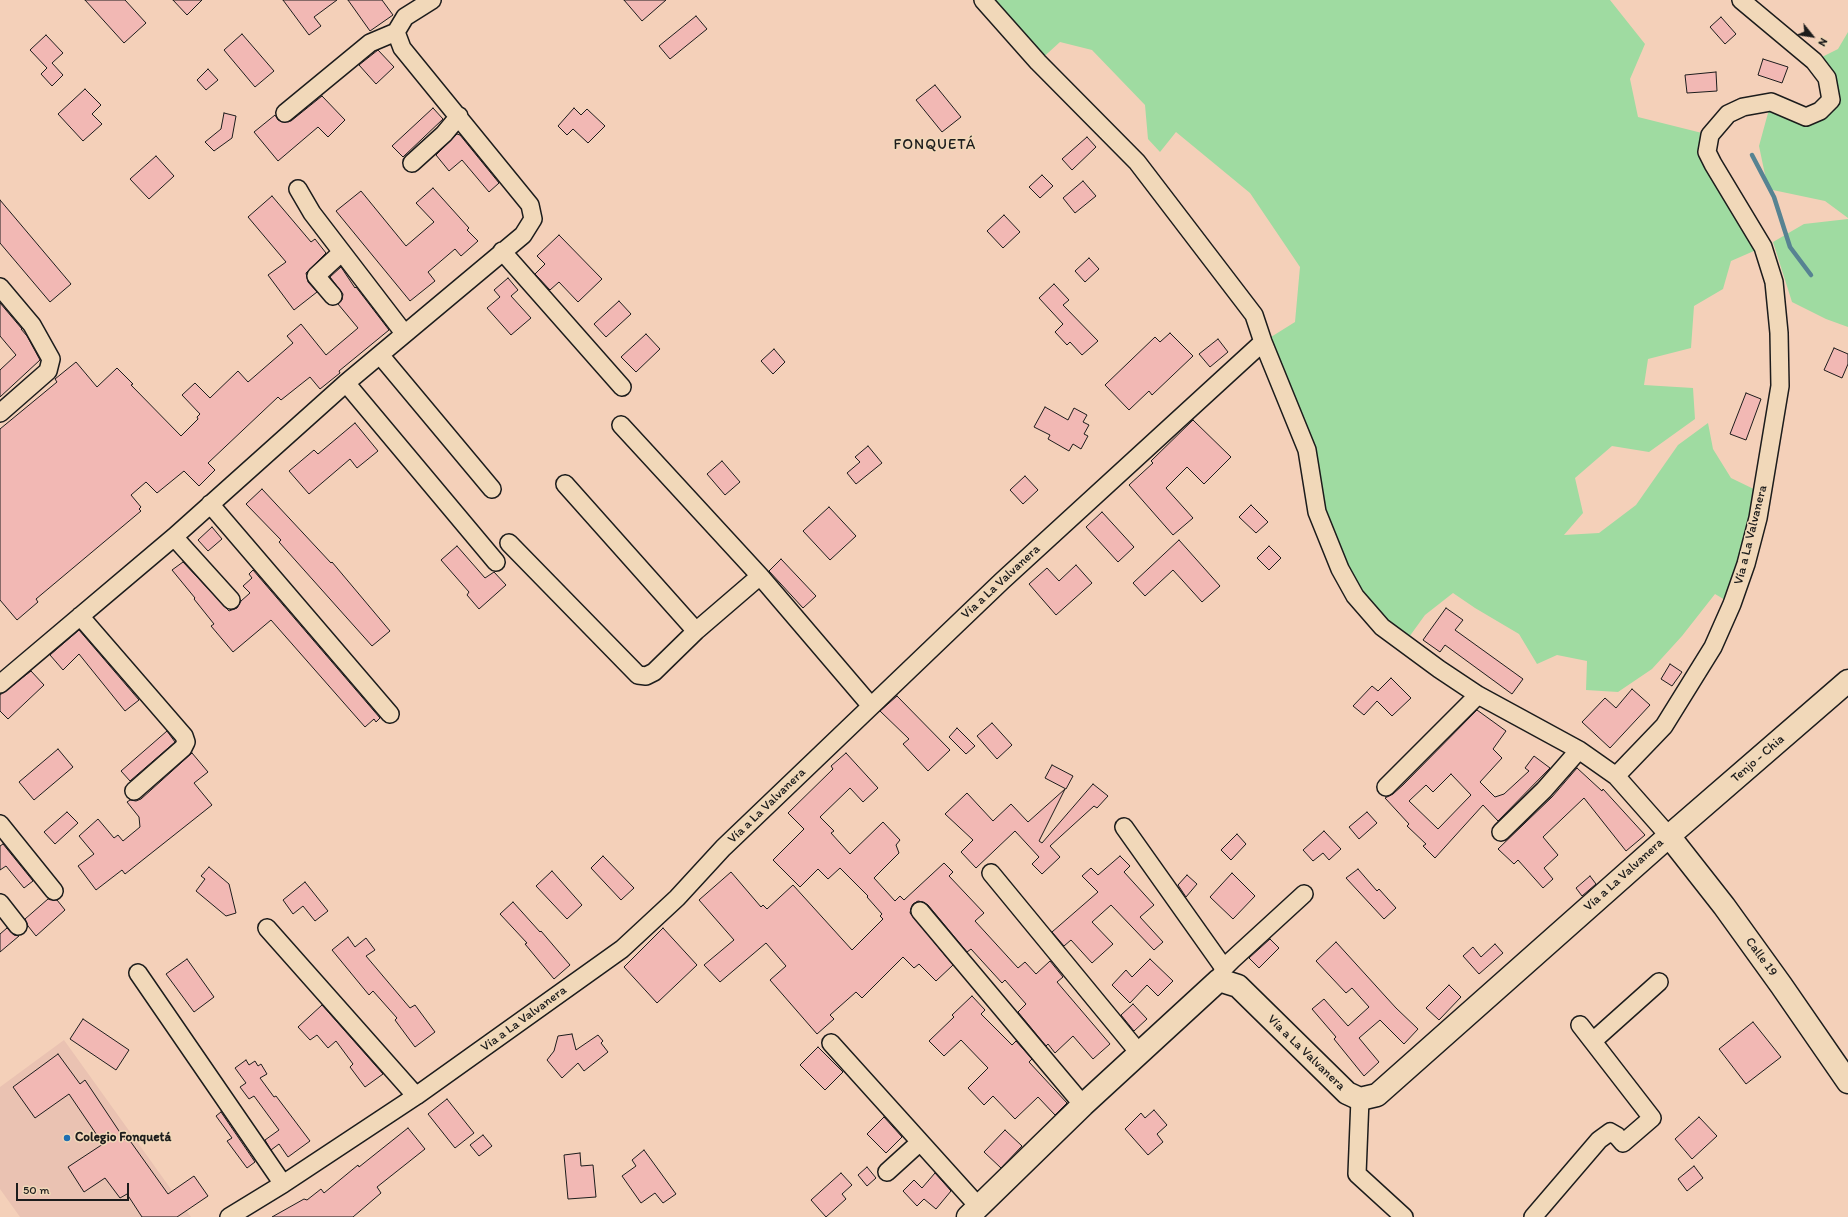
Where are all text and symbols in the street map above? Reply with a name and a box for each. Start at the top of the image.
north arrow [1792,16,1832,56]
text: N [1815,36,1830,49]
district label: FONQUETÁ [894,136,976,154]
street label: Vía a La Valvanera [1731,484,1771,586]
street label: Vía a La Valvanera [958,541,1044,623]
street label: Tenjo - Chia [1728,732,1788,786]
street label: Vía a La Valvanera [725,765,809,847]
street label: Vía a La Valvanera [1581,835,1667,915]
street label: Calle 19 [1742,934,1780,980]
street label: Vía a La Valvanera [478,983,570,1055]
street label: Vía a La Valvanera [1264,1012,1348,1094]
place label: Colegio Fonquetá [75,1130,171,1146]
marker: Colegio Fonquetá [62,1133,72,1143]
scale bar [18,1175,131,1201]
text: 50 m [23,1183,49,1197]

